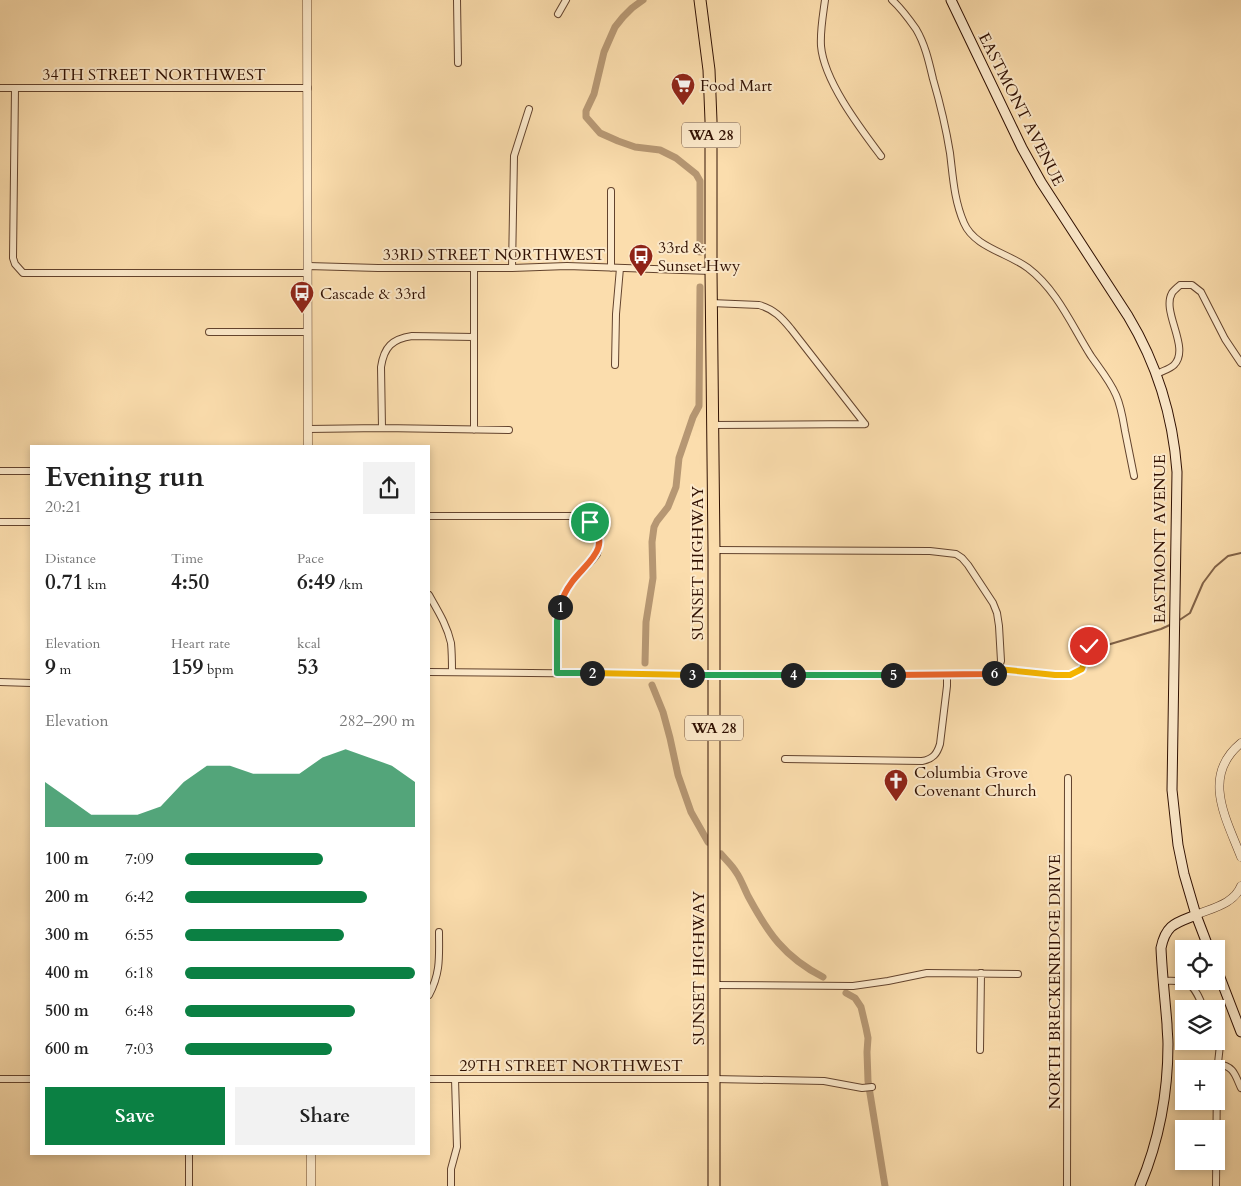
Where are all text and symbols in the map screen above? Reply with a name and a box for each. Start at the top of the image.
street label: EASTMONT AVENUE [973,29,1069,190]
street label: 34TH STREET NORTHWEST [42,64,266,86]
supermarket icon: Food Mart [670,72,696,106]
place label: Food Mart [700,75,772,97]
road number: WA 28 [682,122,740,148]
place label: 33rd & Sunset Hwy [658,237,741,277]
bus stop icon: 33rd & Sunset Hwy [628,243,654,277]
street label: 33RD STREET NORTHWEST [383,244,605,266]
bus stop icon: Cascade & 33rd [289,280,315,314]
place label: Cascade & 33rd [320,283,426,305]
street label: EASTMONT AVENUE [1149,454,1171,624]
text: Evening run [45,458,204,496]
button: share [363,462,415,514]
street label: SUNSET HIGHWAY [687,486,709,640]
text: 20:21 [45,496,82,518]
pin [569,501,611,543]
icon: arrive [576,508,604,536]
text: Distance [45,549,96,568]
text: Time [171,549,203,568]
text: Pace [297,549,324,568]
text: 0.71 [45,568,83,597]
text: 4:50 [171,568,209,597]
text: 6:49 [297,568,335,597]
text: km [83,575,106,594]
text: /km [335,575,363,594]
pin: 1 [548,594,572,620]
text: 1 [557,598,564,617]
pin [1068,625,1110,667]
icon: check [1075,632,1103,660]
text: Elevation [45,634,101,653]
text: Heart rate [171,634,230,653]
text: kcal [297,634,321,653]
text: 9 [45,653,56,682]
text: 159 [171,653,203,682]
text: 53 [297,653,319,682]
text: m [56,660,71,679]
text: bpm [203,660,234,679]
pin: 2 [580,660,604,686]
pin: 6 [982,660,1006,686]
pin: 3 [680,662,704,688]
pin: 4 [780,662,806,688]
pin: 5 [880,662,906,688]
text: 2 [589,664,596,683]
text: 6 [991,664,998,683]
text: 3 [689,666,696,685]
text: 4 [790,666,797,685]
text: 5 [890,666,897,685]
text: Elevation [45,710,109,732]
text: 282–290 m [339,710,415,732]
road number: WA 28 [685,716,743,740]
place label: Columbia Grove Covenant Church [914,762,1037,802]
church icon: Columbia Grove Covenant Church [883,768,909,802]
text: 100 m [45,848,89,870]
text: 7:09 [125,848,154,870]
street label: NORTH BRECKENRIDGE DRIVE [1044,854,1066,1110]
text: 200 m [45,886,89,908]
text: 6:42 [125,886,154,908]
street label: SUNSET HIGHWAY [688,891,710,1045]
text: 300 m [45,924,89,946]
text: 6:55 [125,924,154,946]
map controls [1175,940,1225,1170]
button: locate [1175,940,1225,990]
text: 400 m [45,962,89,984]
text: 6:18 [125,962,154,984]
text: 500 m [45,1000,89,1022]
text: 6:48 [125,1000,154,1022]
button: layers [1175,1000,1225,1050]
text: 600 m [45,1038,89,1060]
text: 7:03 [125,1038,154,1060]
street label: 29TH STREET NORTHWEST [459,1055,683,1077]
button: + [1175,1060,1225,1110]
button: Save [45,1087,225,1145]
button: Share [235,1087,415,1145]
button: − [1175,1120,1225,1170]

